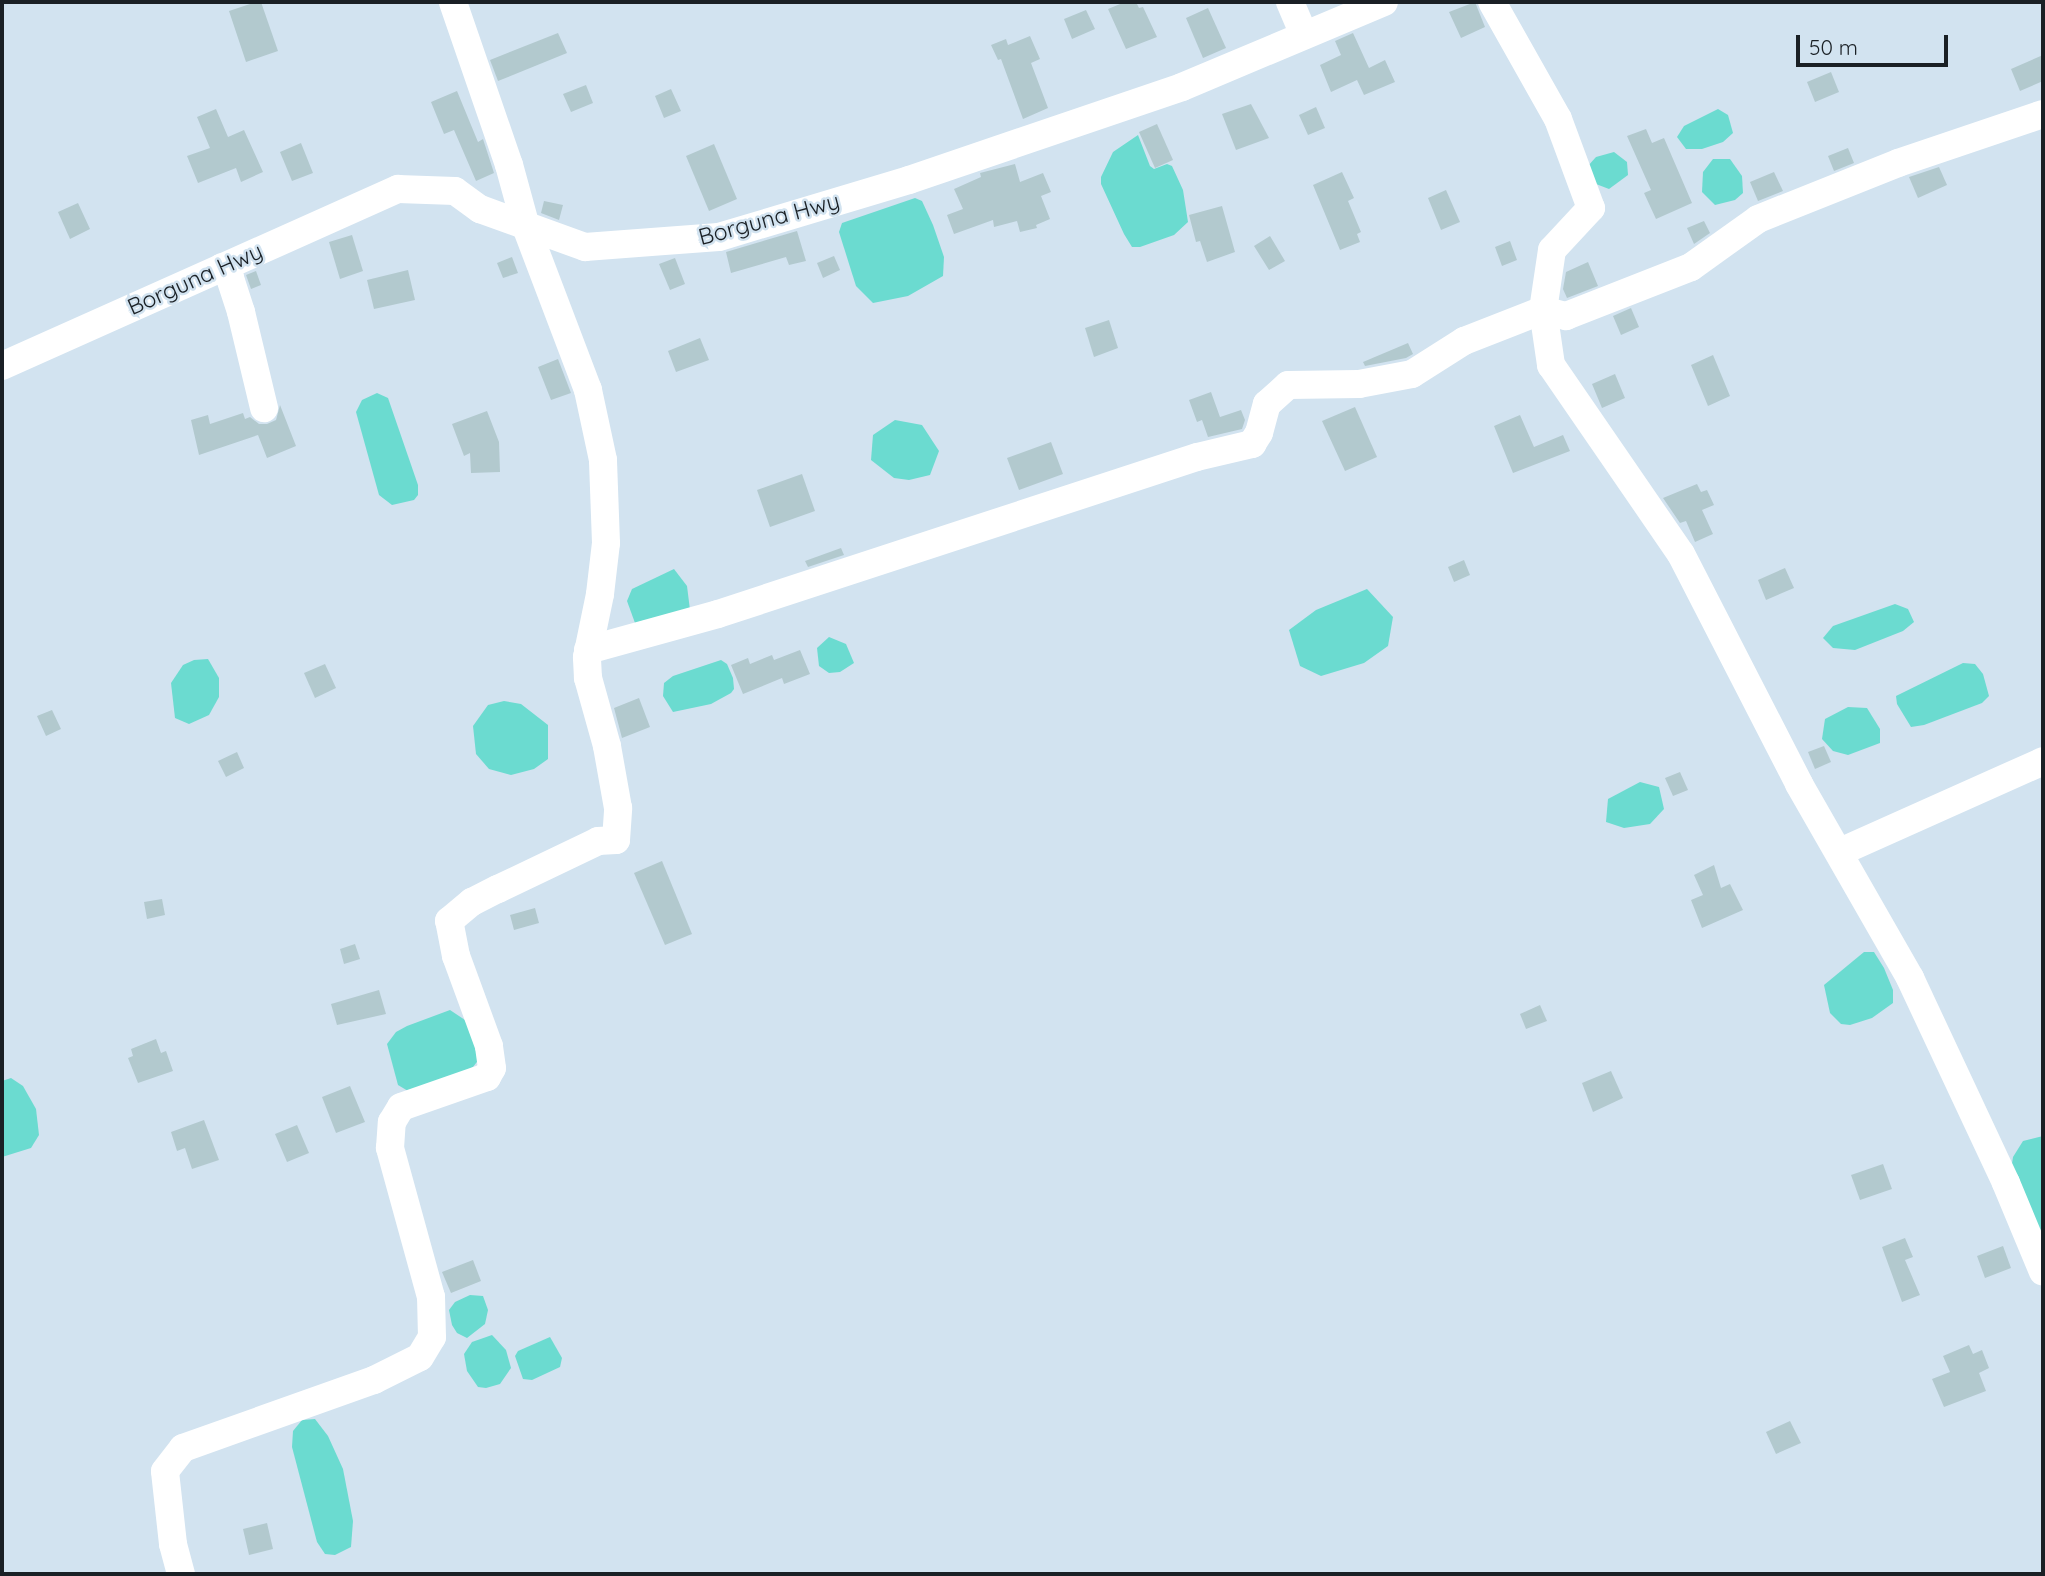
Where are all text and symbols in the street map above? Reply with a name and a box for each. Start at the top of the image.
scale bar [1800,21,1952,65]
text: 50 m [1809,34,1858,60]
street label: Borguna Hwy [695,187,843,251]
street label: Borguna Hwy [123,237,267,321]

